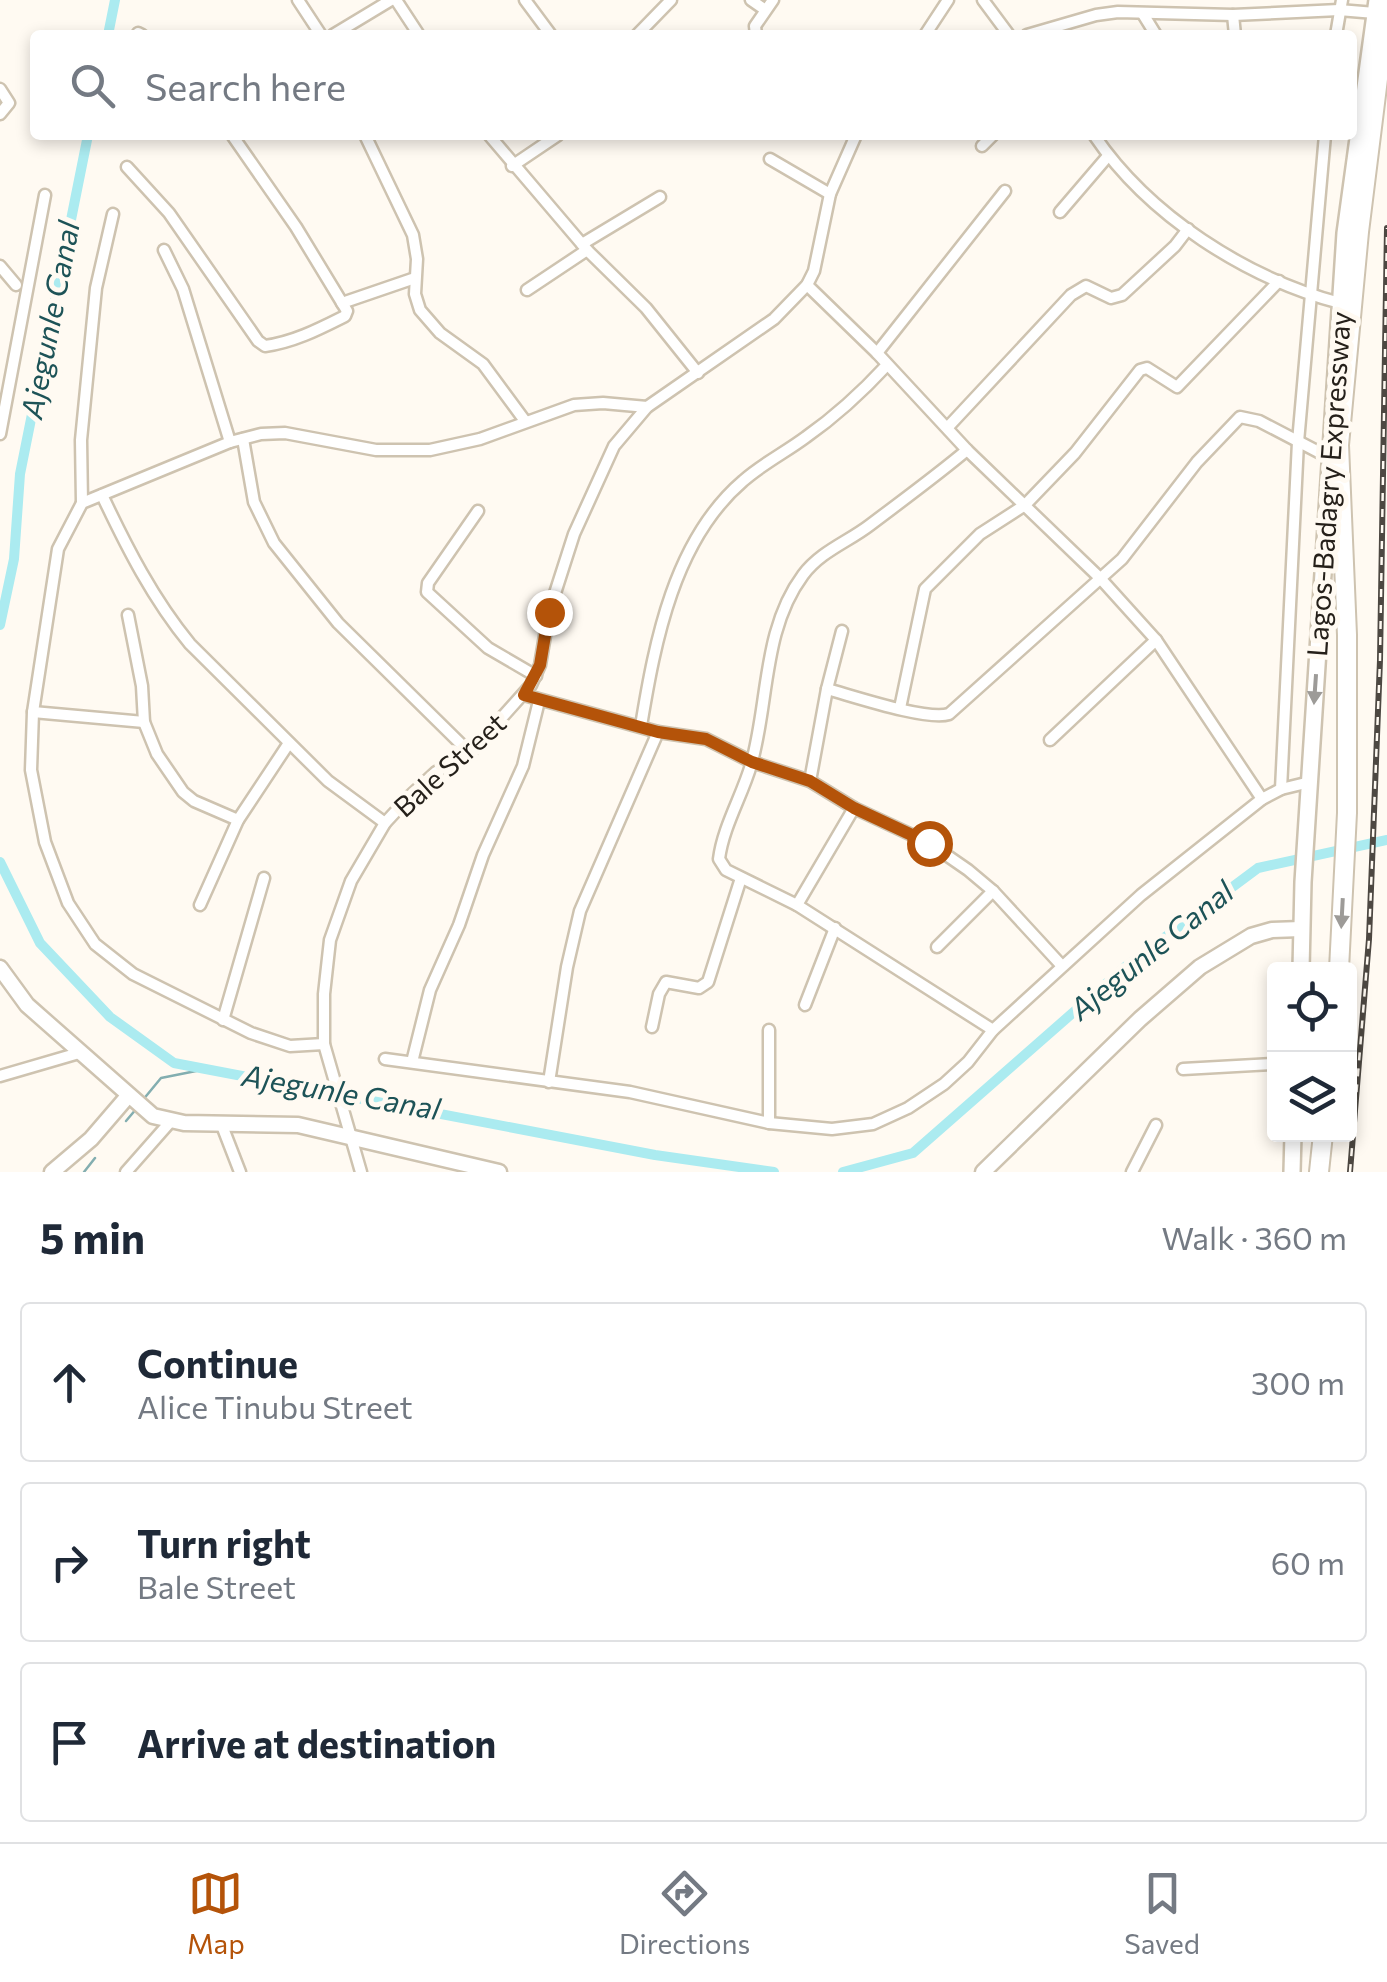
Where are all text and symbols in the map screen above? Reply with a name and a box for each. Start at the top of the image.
search box [30,30,1357,140]
icon: search [65,58,120,113]
text: Search here [145,62,346,109]
water label: Ajegunle Canal [11,216,86,422]
street label: Lagos-Badagry Expressway [1299,310,1357,658]
route end [527,590,573,636]
one-way arrow [1307,674,1323,706]
street label: Bale Street [386,705,512,823]
route start [907,821,953,867]
water label: Ajegunle Canal [1060,871,1241,1027]
one-way arrow [1334,898,1350,930]
map controls [1267,962,1357,1142]
button: locate [1267,962,1357,1052]
button: layers [1267,1052,1357,1142]
water label: Ajegunle Canal [239,1055,445,1126]
text: 5 min [40,1211,145,1263]
text: Walk · 360 m [1161,1217,1347,1257]
text: Continue [137,1339,298,1386]
icon: ahead [42,1355,97,1410]
text: 300 m [1251,1362,1345,1402]
text: Alice Tinubu Street [137,1386,413,1426]
text: Turn right [137,1519,311,1566]
icon: right [42,1535,97,1590]
text: 60 m [1271,1542,1345,1582]
text: Bale Street [137,1566,296,1606]
icon: arrive [42,1715,97,1770]
text: Arrive at destination [137,1719,496,1766]
tab: Map [187,1866,245,1960]
tab: Directions [619,1866,750,1960]
tab: Saved [1124,1866,1200,1960]

